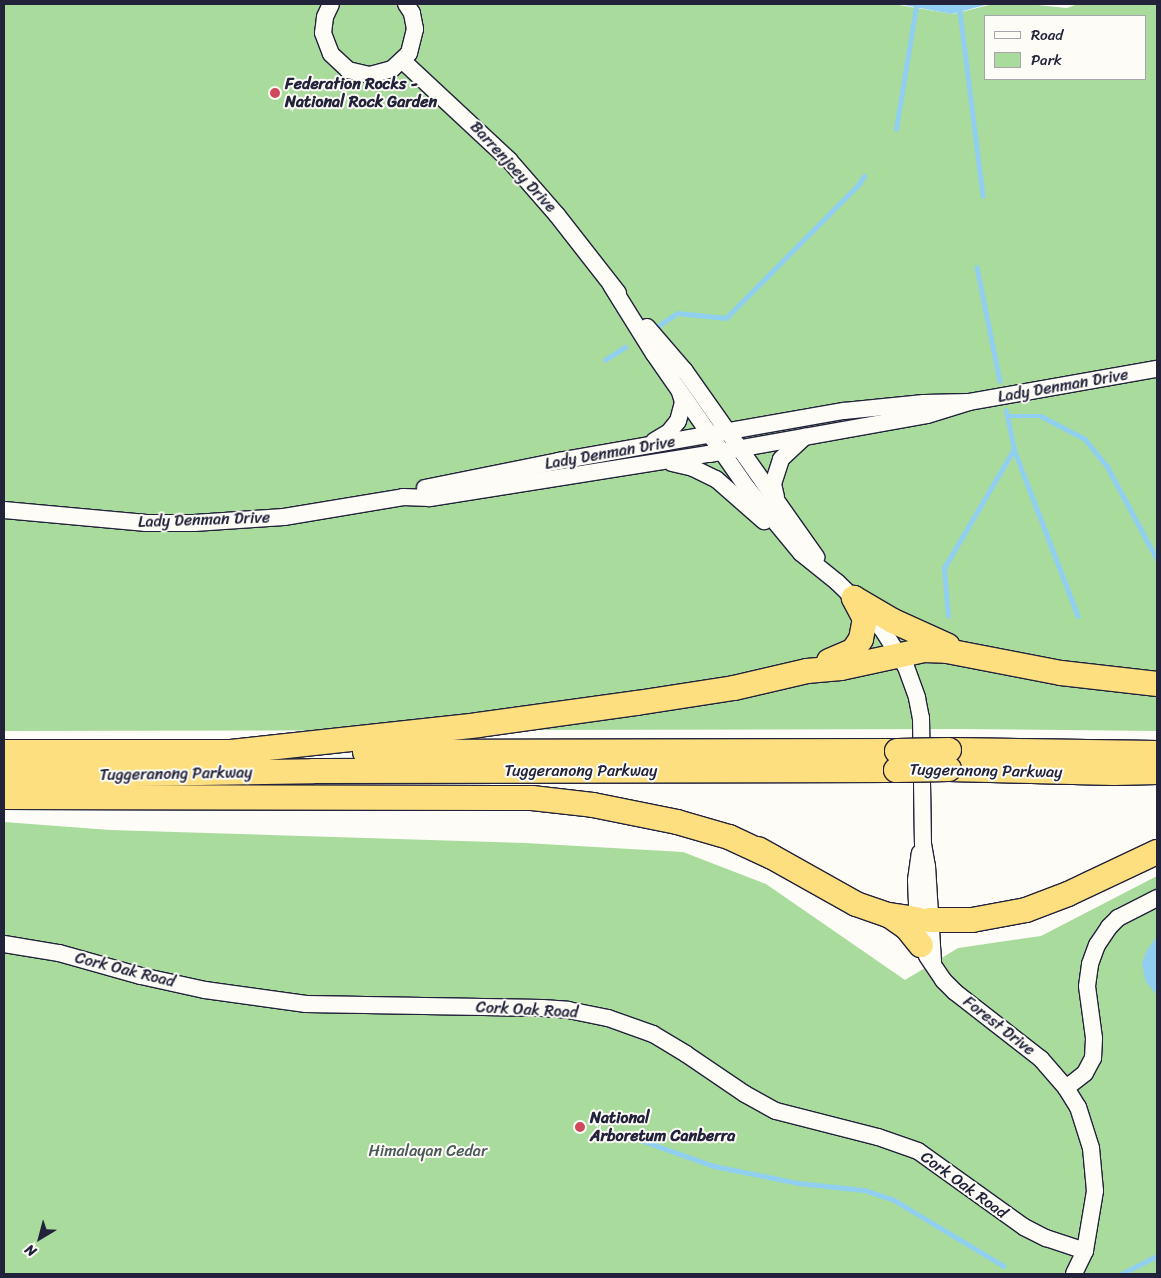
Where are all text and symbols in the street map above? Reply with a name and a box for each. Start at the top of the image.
legend [984,15,1146,80]
text: Road [1031,22,1063,48]
text: Park [1031,47,1062,73]
place label: Federation Rocks - National Rock Garden [285,74,437,112]
marker: Federation Rocks - National Rock Garden [269,87,281,99]
street label: Barrenjoey Drive [466,117,560,217]
street label: Lady Denman Drive [996,365,1130,407]
street label: Lady Denman Drive [543,432,677,474]
street label: Lady Denman Drive [138,508,270,532]
street label: Tuggeranong Parkway [909,760,1063,782]
street label: Tuggeranong Parkway [505,761,657,781]
street label: Tuggeranong Parkway [99,763,253,785]
street label: Cork Oak Road [73,948,177,992]
street label: Forest Drive [959,992,1039,1060]
street label: Cork Oak Road [475,998,579,1022]
place label: National Arboretum Canberra [590,1108,735,1146]
marker: National Arboretum Canberra [574,1121,586,1133]
park label: Himalayan Cedar [369,1141,487,1161]
street label: Cork Oak Road [917,1147,1011,1223]
north arrow [15,1213,65,1263]
text: N [19,1237,42,1263]

